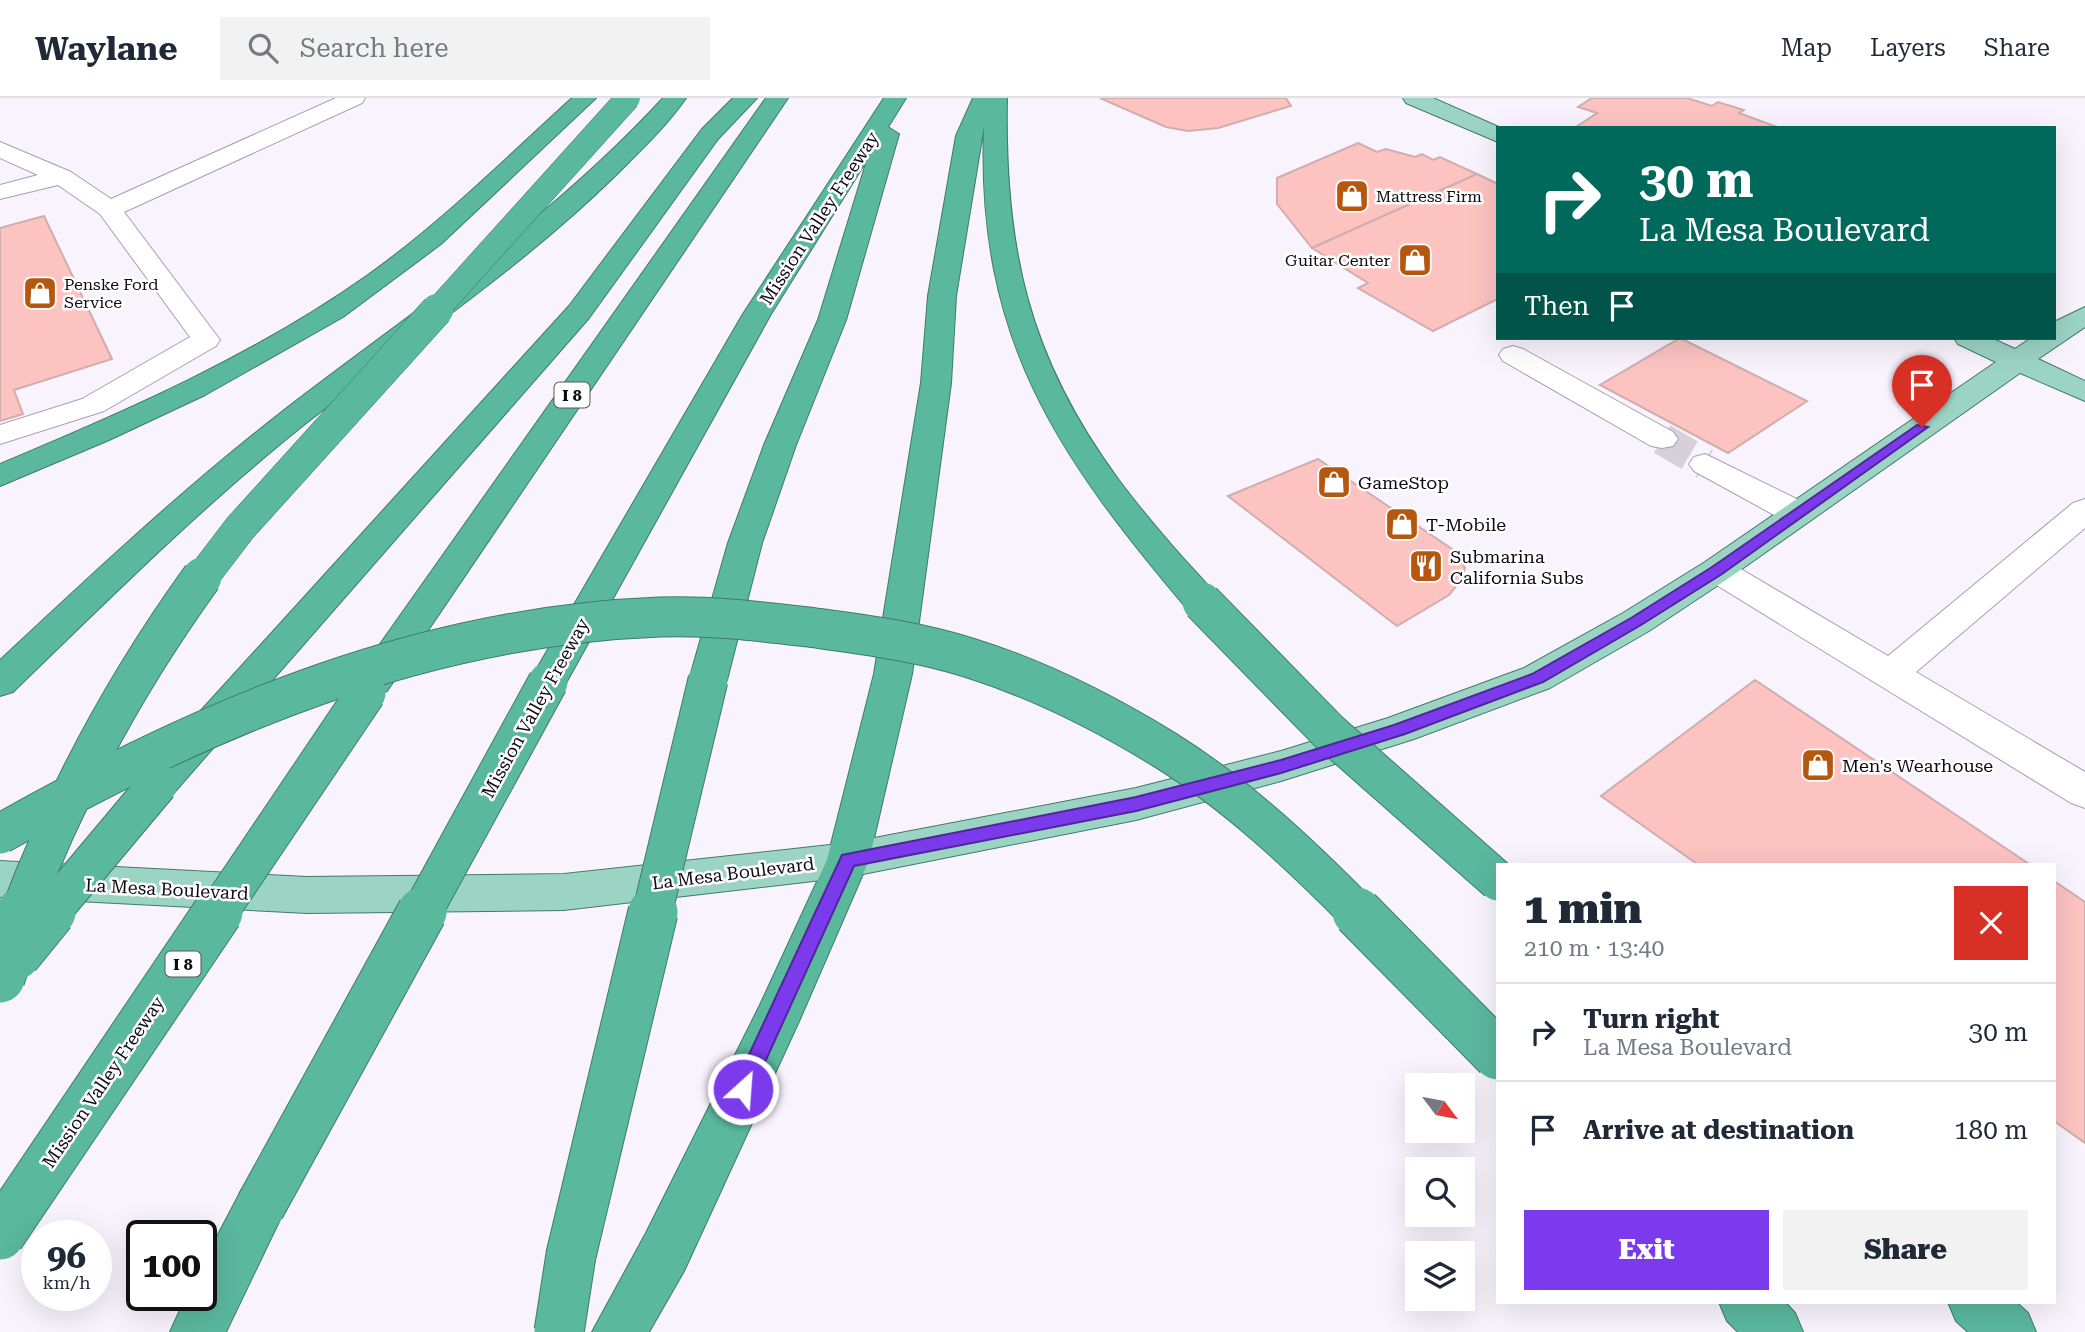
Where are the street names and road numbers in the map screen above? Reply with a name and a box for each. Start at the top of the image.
street label: Mission Valley Freeway [755,127,883,309]
road number: I 8 [554,382,590,408]
street label: Mission Valley Freeway [477,614,593,802]
street label: La Mesa Boulevard [651,853,816,893]
street label: La Mesa Boulevard [85,874,250,904]
road number: I 8 [166,951,200,976]
street label: Mission Valley Freeway [38,992,168,1172]

